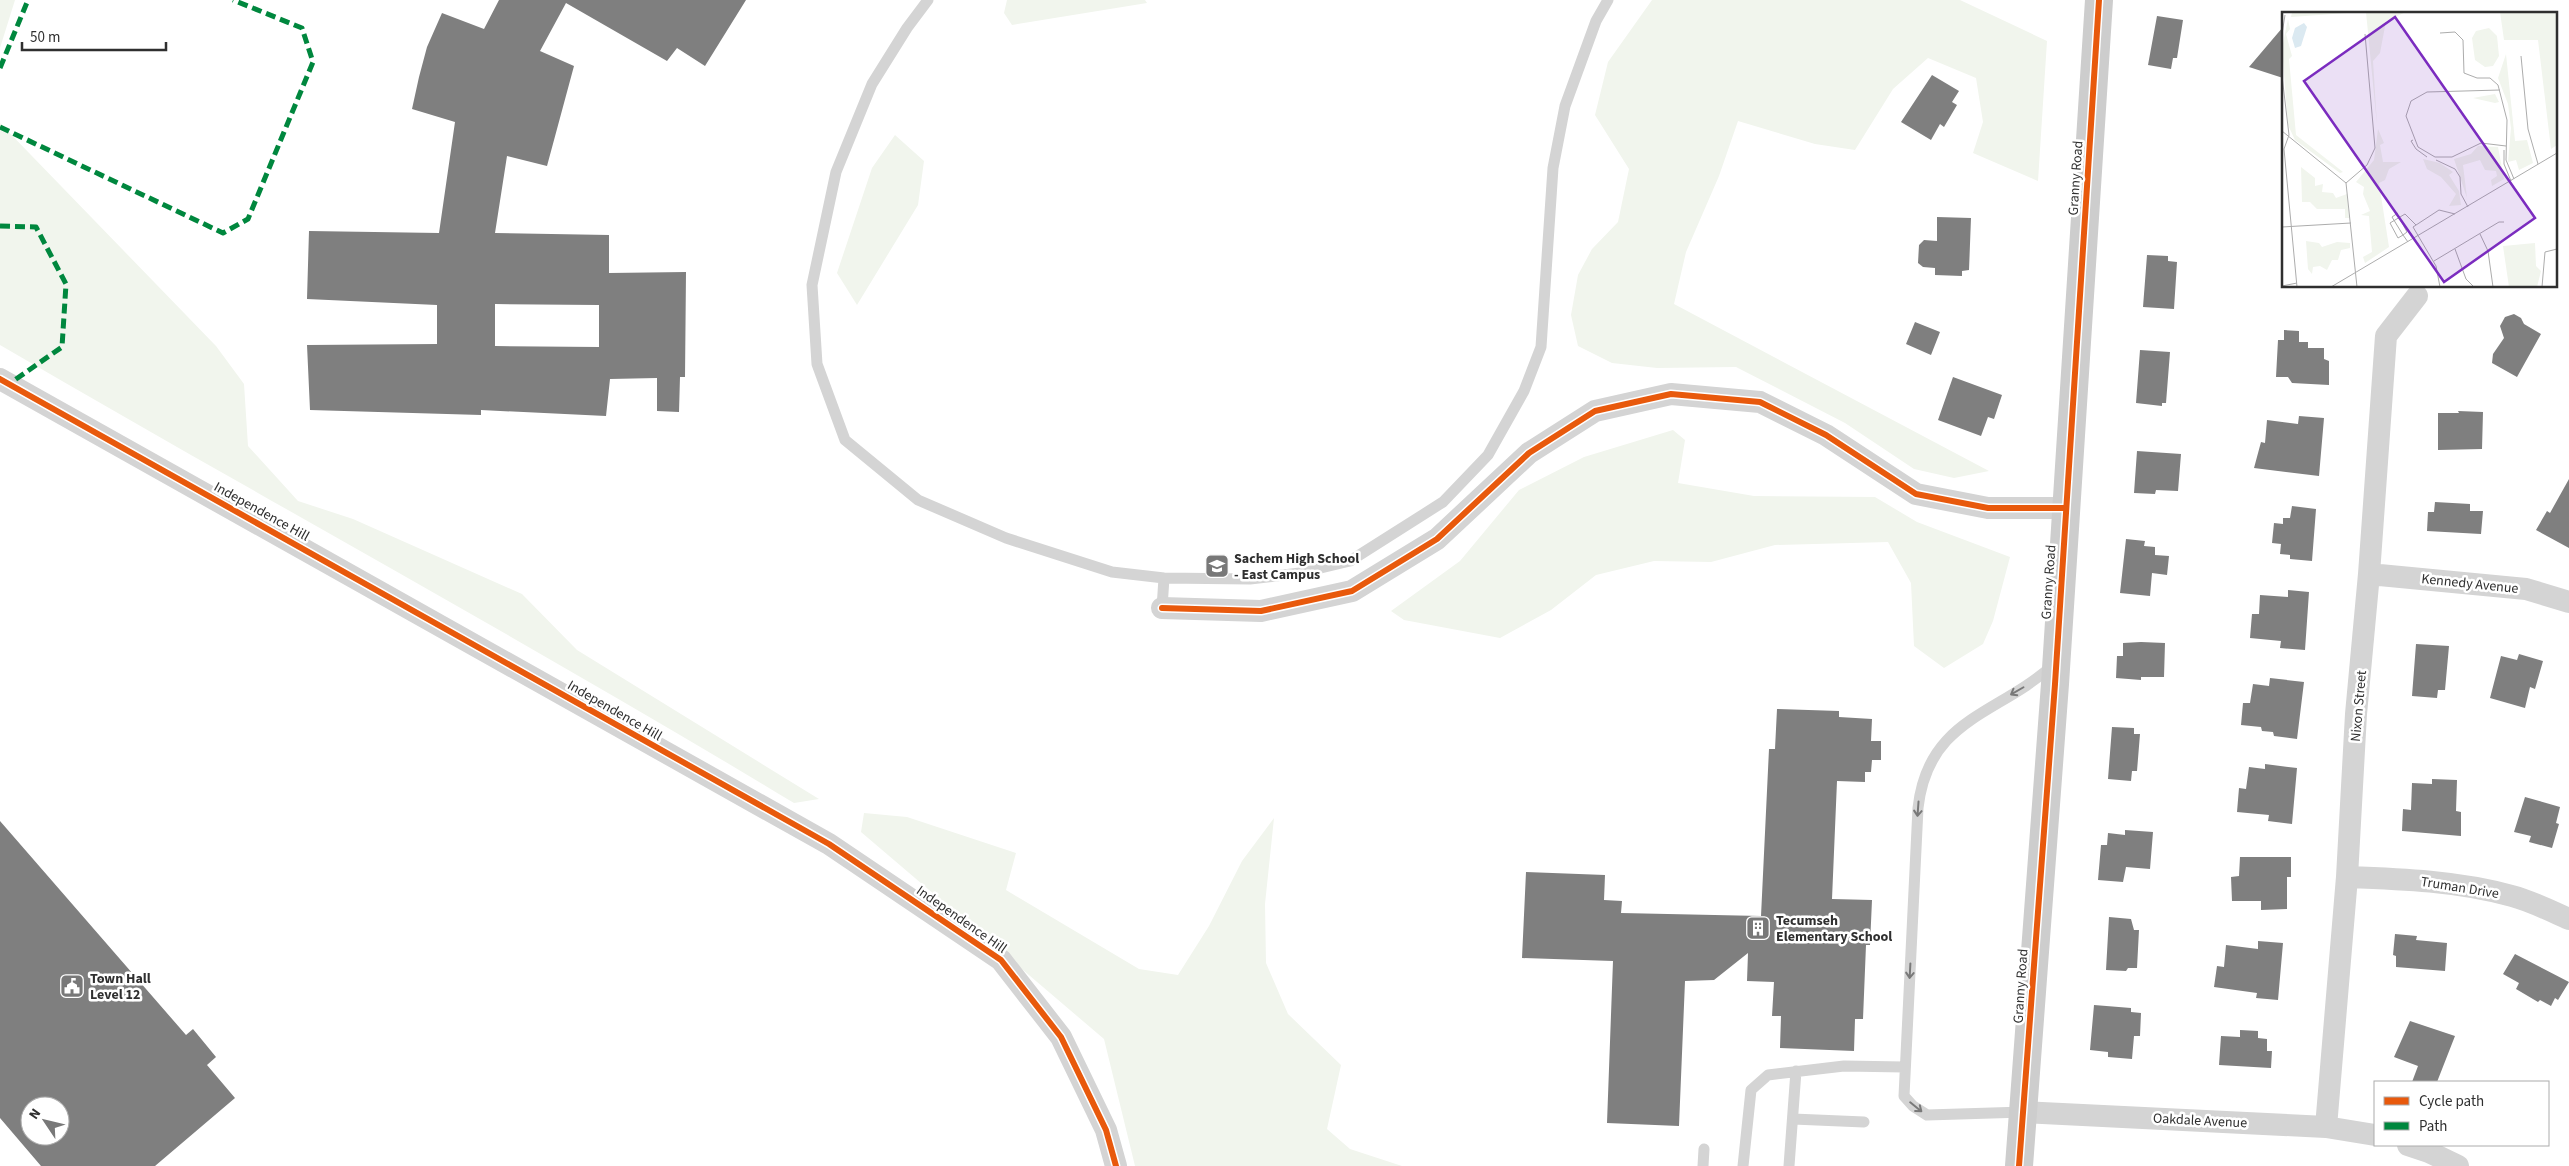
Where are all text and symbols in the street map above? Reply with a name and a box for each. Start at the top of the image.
inset map [2282,12,2556,288]
scale bar [22,20,166,52]
text: 50 m [30,27,60,48]
street label: Granny Road [2063,140,2089,216]
street label: Independence Hill [210,477,313,547]
street label: Granny Road [2036,544,2062,620]
place label: Sachem High School - East Campus [1234,549,1359,585]
school or university icon: Sachem High School - East Campus [1204,553,1230,579]
street label: Kennedy Avenue [2420,569,2519,599]
street label: Nixon Street [2346,669,2372,743]
street label: Independence Hill [563,676,666,746]
one-way arrow [2011,687,2025,697]
one-way arrow [1914,800,1923,816]
street label: Truman Drive [2419,872,2500,904]
street label: Independence Hill [912,881,1011,959]
place label: Tecumseh Elementary School [1776,911,1892,947]
building icon: Tecumseh Elementary School [1745,915,1771,941]
street label: Granny Road [2008,948,2034,1024]
one-way arrow [1905,963,1914,979]
place label: Town Hall Level 12 [90,969,151,1005]
public building icon: Town Hall Level 12 [59,973,85,999]
legend [2374,1081,2549,1146]
text: Cycle path [2419,1091,2484,1112]
north arrow [20,1096,70,1146]
one-way arrow [1909,1102,1922,1113]
text: N [24,1105,46,1124]
street label: Oakdale Avenue [2152,1109,2248,1133]
text: Path [2419,1116,2447,1137]

